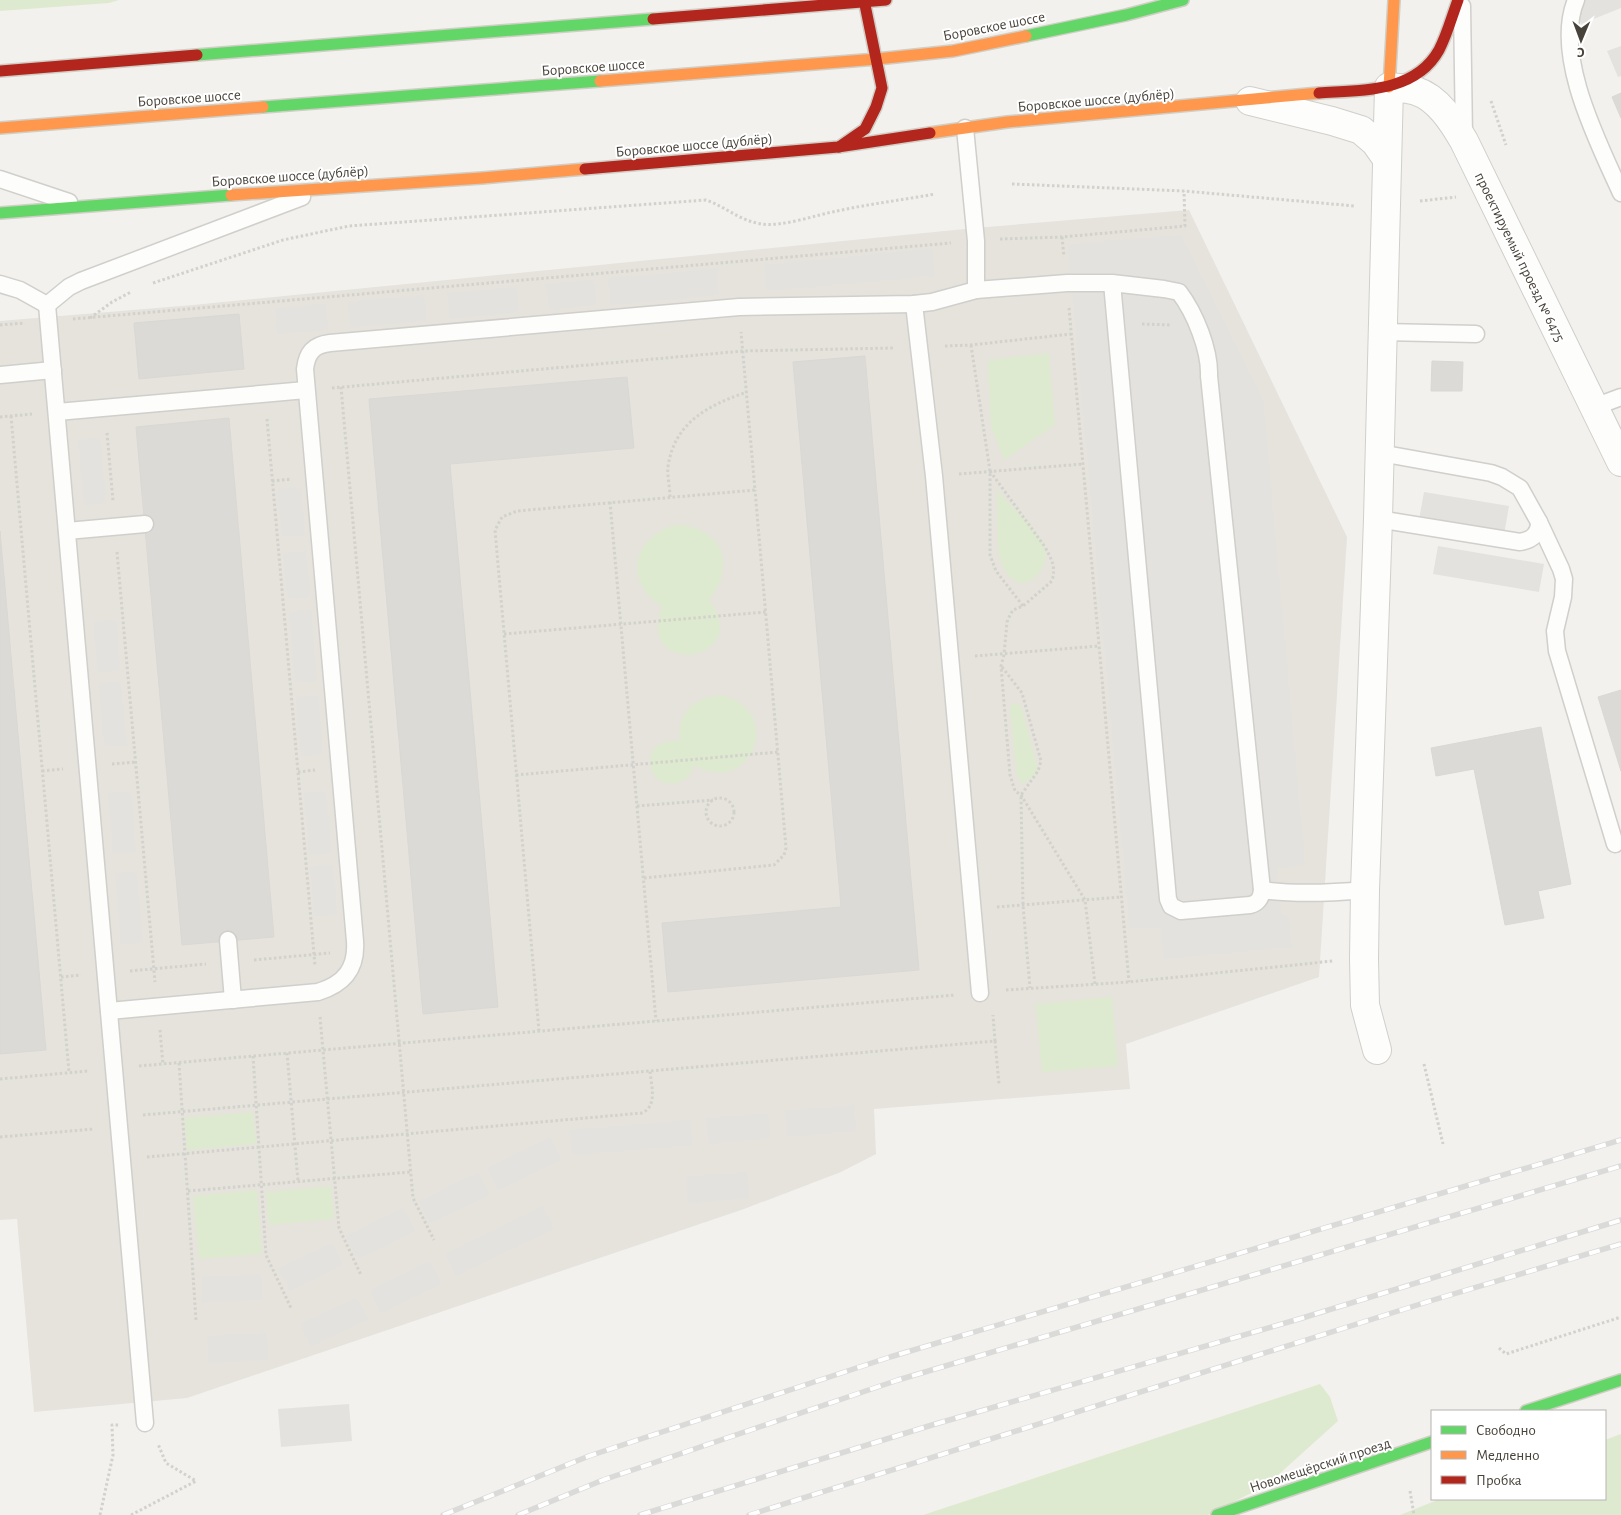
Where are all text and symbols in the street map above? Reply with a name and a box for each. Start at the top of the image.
street label: Боровское шоссе [942,9,1046,44]
north arrow [1556,15,1606,65]
text: С [1577,45,1585,59]
street label: Боровское шоссе [541,56,645,79]
street label: Боровское шоссе (дублёр) [1017,86,1175,115]
street label: Боровское шоссе [137,87,241,110]
street label: Боровское шоссе (дублёр) [615,131,773,160]
street label: Боровское шоссе (дублёр) [211,164,369,189]
street label: проектируемый проезд № 6475 [1472,170,1567,345]
legend [1431,1410,1606,1500]
text: Свободно [1476,1423,1536,1438]
street label: Новомещёрский проезд [1248,1436,1393,1495]
text: Медленно [1476,1448,1540,1463]
text: Пробка [1476,1473,1522,1488]

